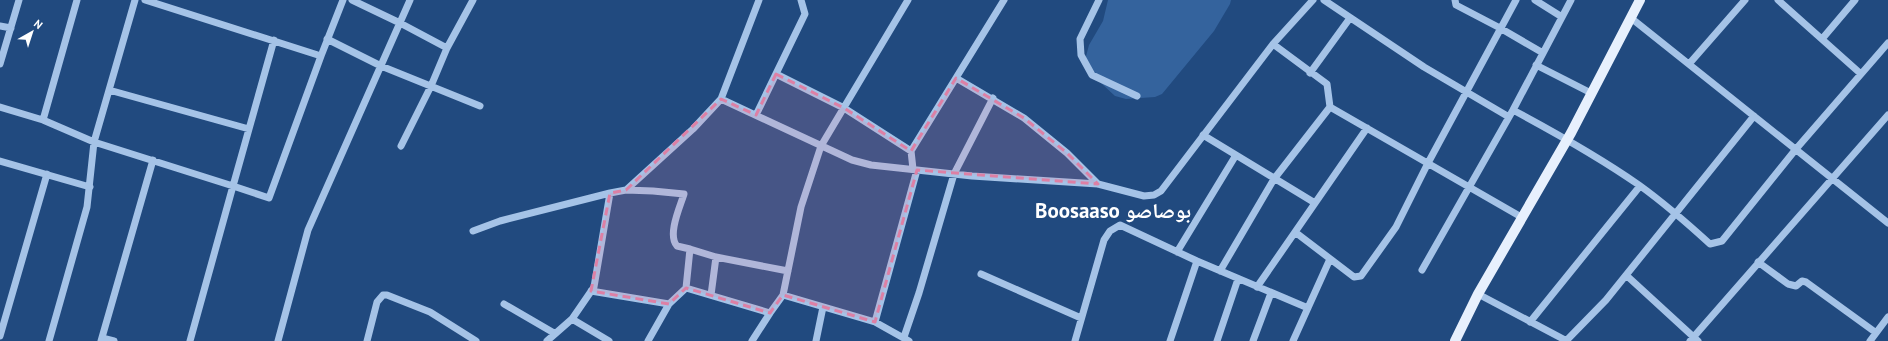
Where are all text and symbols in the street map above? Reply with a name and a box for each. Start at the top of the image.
north arrow [12,12,52,52]
text: N [31,17,46,32]
district label: Boosaaso بوصاصو [1035,197,1191,224]

